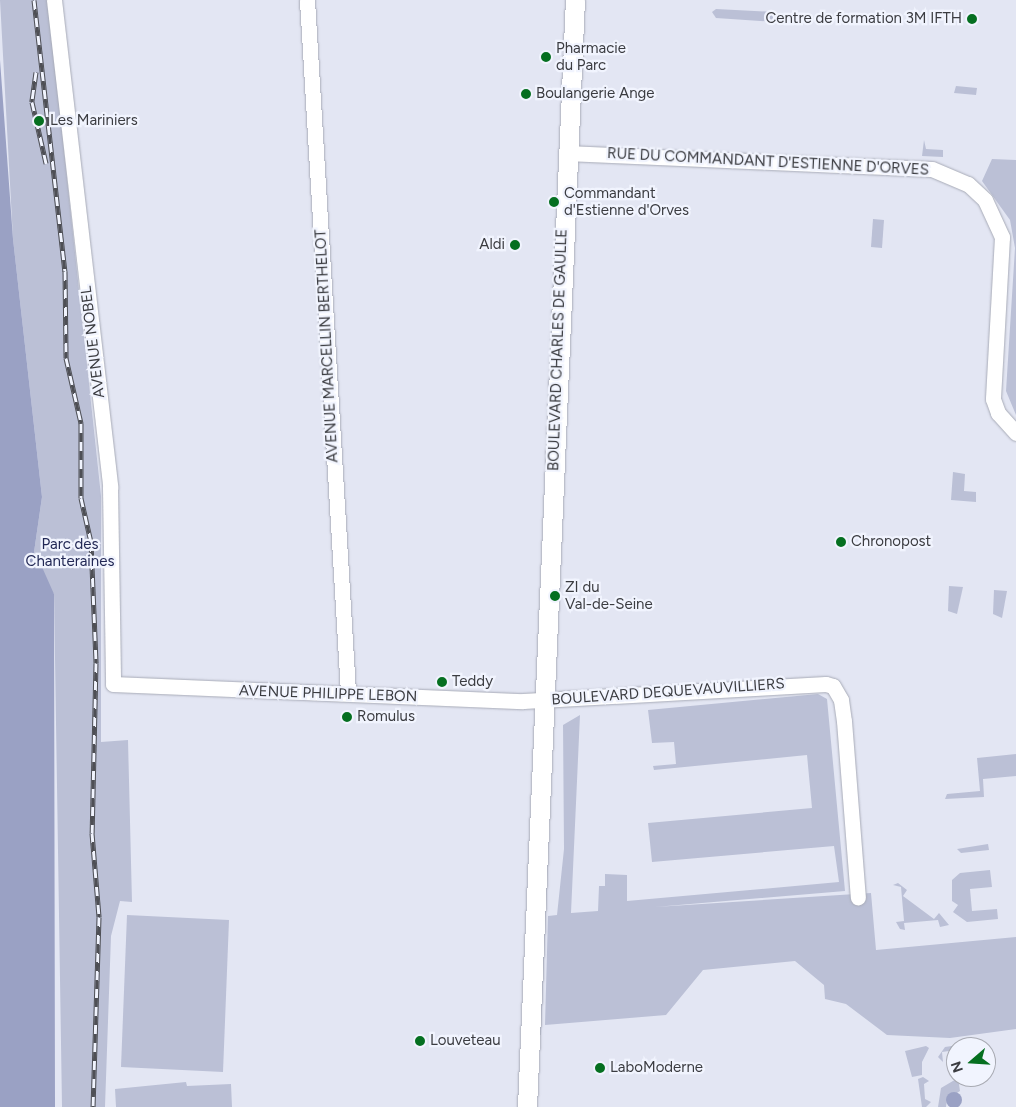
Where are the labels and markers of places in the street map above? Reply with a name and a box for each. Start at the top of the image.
place label: Centre de formation 3M IFTH [765,10,962,28]
marker: Centre de formation 3M IFTH [966,13,978,25]
place label: Pharmacie du Parc [556,39,626,74]
marker: Pharmacie du Parc [540,51,552,63]
place label: Boulangerie Ange [536,85,655,103]
marker: Boulangerie Ange [520,88,532,100]
place label: Les Mariniers [50,112,138,130]
marker: Les Mariniers [32,114,46,128]
place label: Commandant d'Estienne d'Orves [564,184,689,219]
marker: Commandant d'Estienne d'Orves [548,196,560,208]
place label: Aldi [479,236,505,254]
marker: Aldi [509,239,521,251]
place label: Chronopost [851,533,931,551]
marker: Chronopost [835,536,847,548]
place label: ZI du Val-de-Seine [565,578,653,613]
marker: ZI du Val-de-Seine [549,590,561,602]
place label: Teddy [452,673,493,691]
marker: Teddy [436,676,448,688]
place label: Romulus [357,708,415,726]
marker: Romulus [341,711,353,723]
place label: Louveteau [430,1032,501,1050]
marker: Louveteau [414,1035,426,1047]
place label: LaboModerne [610,1059,703,1077]
marker: LaboModerne [594,1062,606,1074]

